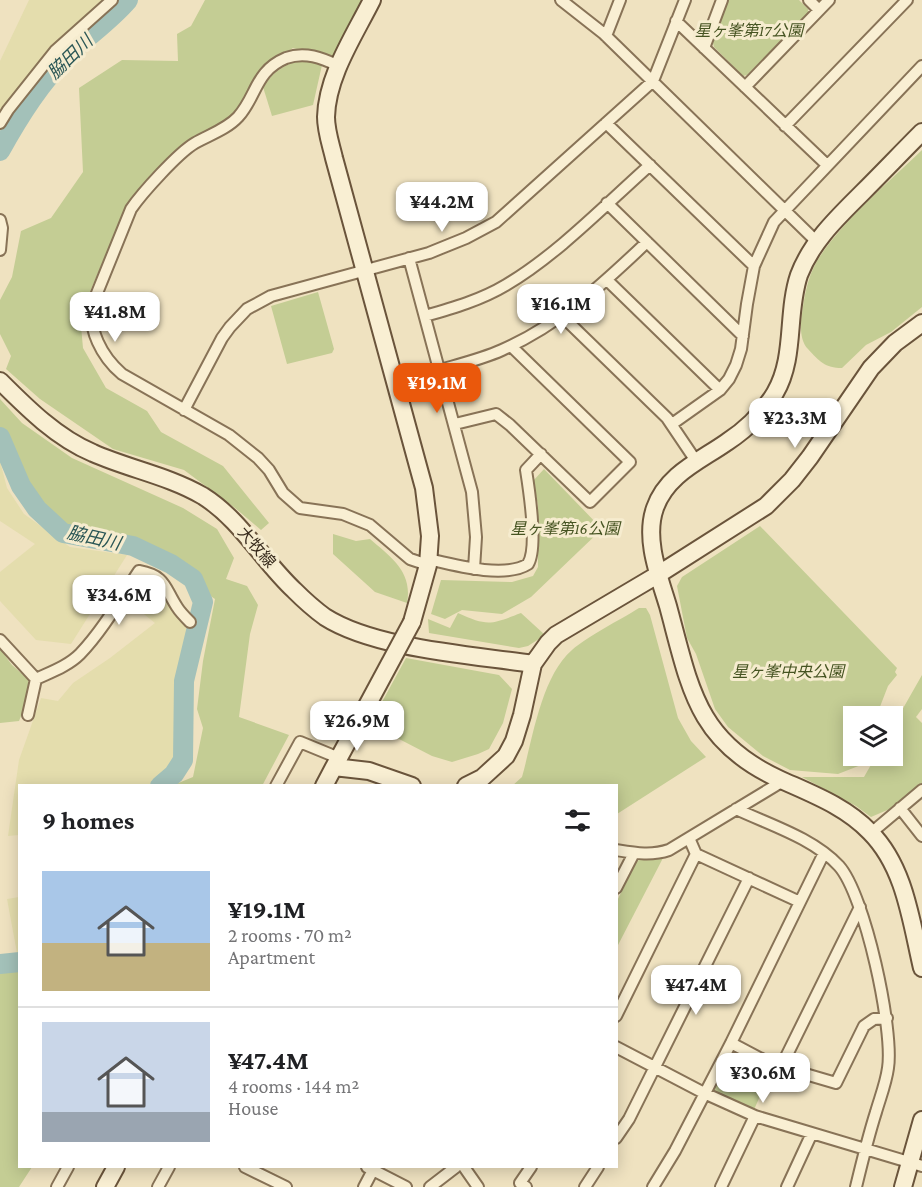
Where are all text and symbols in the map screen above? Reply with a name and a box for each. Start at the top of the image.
park label: 星ヶ峯第17公園 [695,22,805,39]
water label: 脇田川 [44,30,98,83]
pin: ¥44.2M [393,182,491,233]
text: ¥44.2M [410,190,474,212]
pin: ¥16.1M [512,284,610,335]
pin: ¥41.8M [66,292,164,343]
text: ¥16.1M [531,292,591,314]
text: ¥41.8M [84,300,146,322]
pin: ¥19.1M [388,363,486,414]
text: ¥19.1M [407,371,467,393]
pin: ¥23.3M [746,398,844,449]
text: ¥23.3M [763,406,827,428]
park label: 星ヶ峯第16公園 [510,520,622,537]
water label: 脇田川 [65,522,125,554]
street label: 大牧線 [235,523,279,571]
pin: ¥34.6M [70,575,168,626]
text: ¥34.6M [86,583,152,605]
park label: 星ヶ峯中央公園 [732,663,846,680]
pin: ¥26.9M [308,701,406,752]
map controls [843,706,903,766]
button: layers [843,706,903,766]
text: ¥26.9M [324,709,390,731]
icon: filters [561,804,594,837]
text: 9 homes [42,806,134,835]
icon: home [90,895,162,967]
text: ¥19.1M [228,895,306,924]
text: 2 rooms · 70 m² [228,924,352,946]
text: Apartment [228,946,315,968]
pin: ¥47.4M [647,965,745,1016]
text: ¥47.4M [665,973,727,995]
icon: home [90,1046,162,1118]
text: ¥47.4M [228,1046,309,1075]
pin: ¥30.6M [714,1053,812,1104]
text: ¥30.6M [730,1061,796,1083]
text: 4 rooms · 144 m² [228,1075,359,1097]
text: House [228,1097,278,1119]

